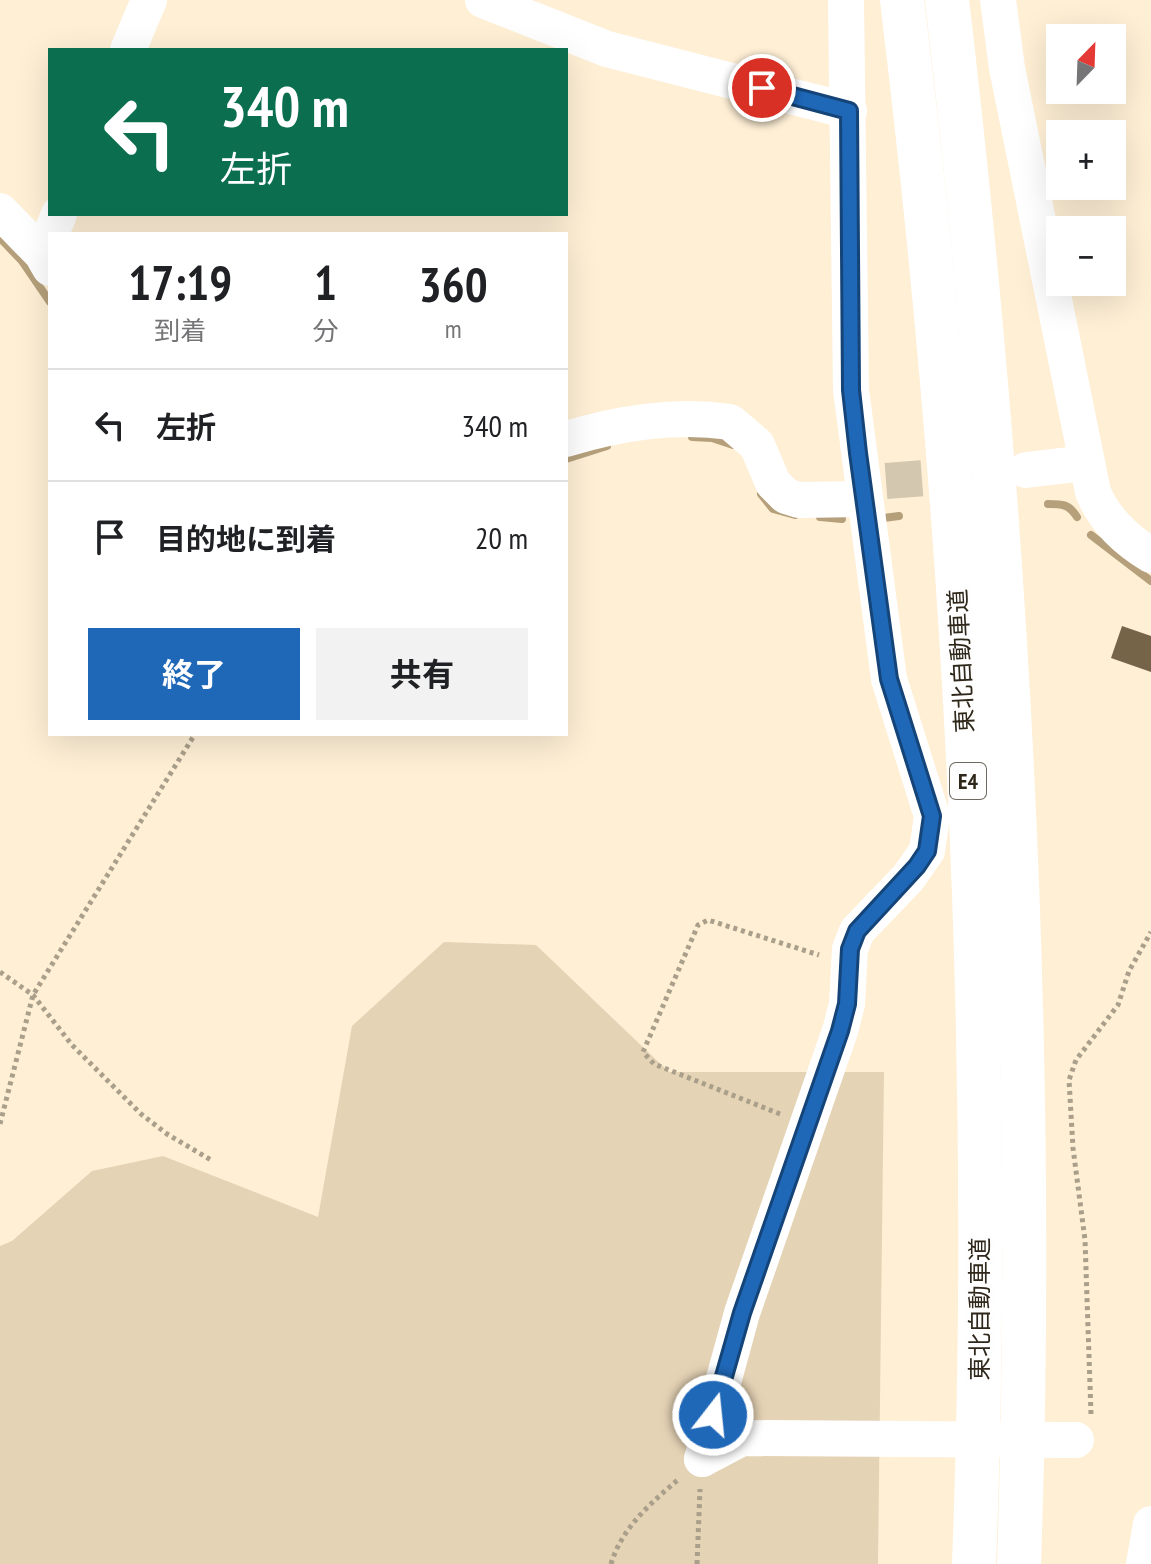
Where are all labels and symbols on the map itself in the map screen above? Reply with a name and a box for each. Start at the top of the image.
north arrow [1046,24,1126,104]
pin [728,54,796,122]
street label: 東北自動車道 [942,588,980,734]
road number: E4 [950,763,986,799]
street label: 東北自動車道 [964,1237,995,1381]
position arrow [671,1373,755,1457]

